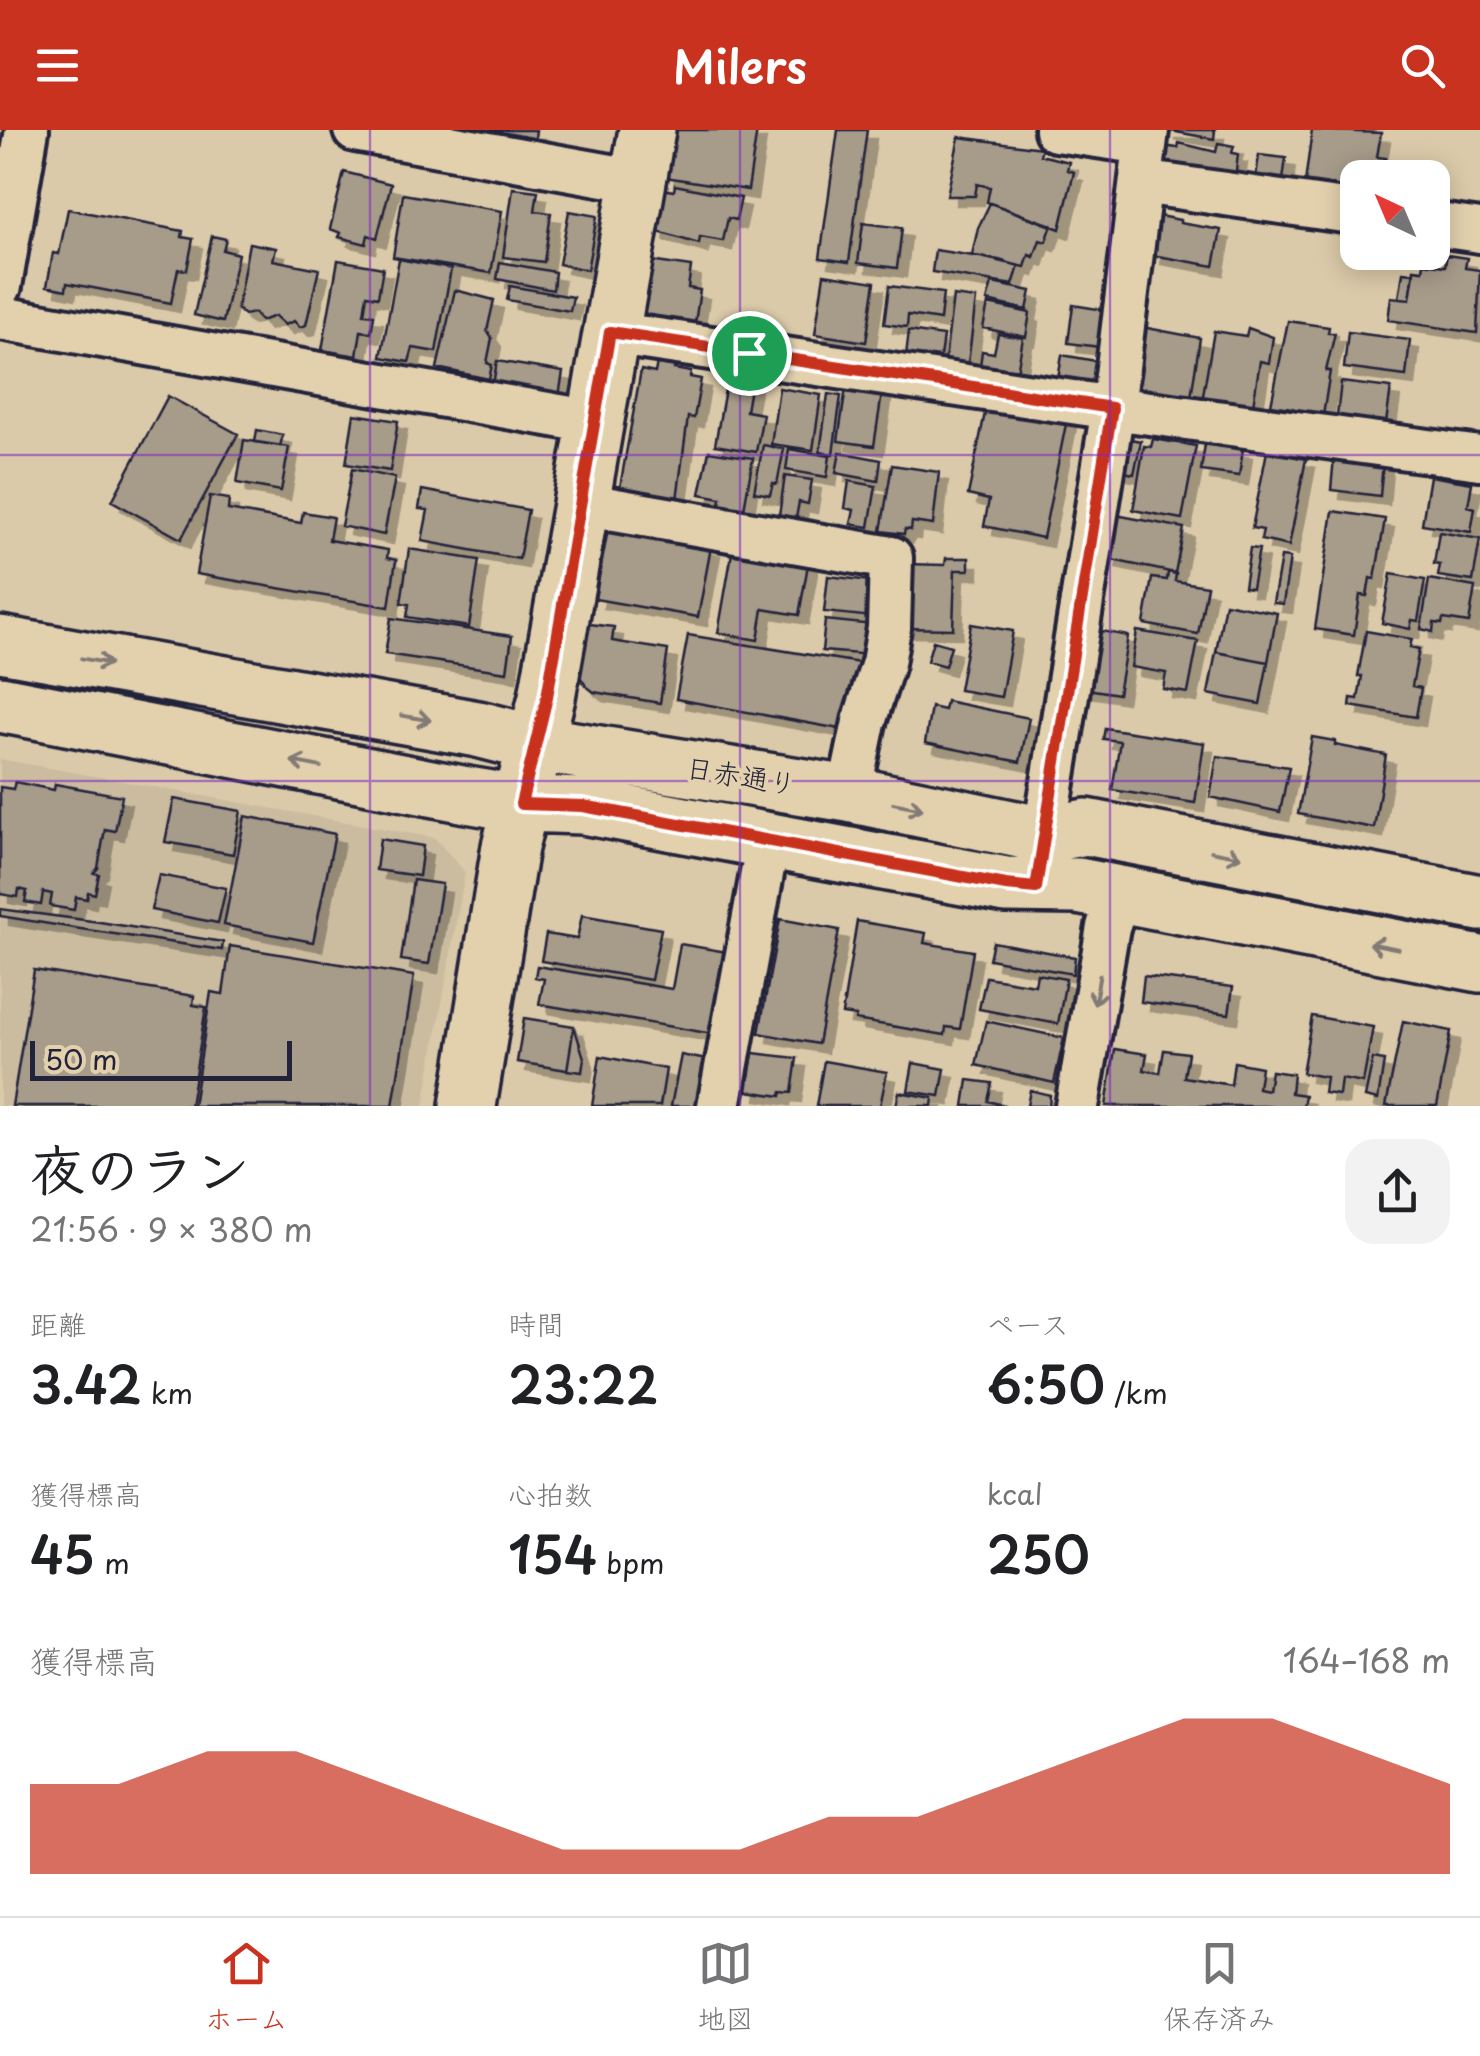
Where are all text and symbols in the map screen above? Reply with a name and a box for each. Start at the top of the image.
text: Milers [673,31,807,99]
icon: menu [30,38,85,93]
icon: search [1395,38,1450,93]
north arrow [1340,160,1450,270]
map controls [1340,160,1450,270]
pin [707,311,792,396]
icon: arrive [722,326,777,381]
one-way arrow [79,652,112,671]
one-way arrow [399,709,432,728]
street label: 日赤通り [683,745,800,805]
one-way arrow [291,753,323,772]
one-way arrow [891,797,923,816]
one-way arrow [1209,845,1242,864]
one-way arrow [1368,936,1401,955]
one-way arrow [1087,973,1106,1006]
scale bar [30,1036,292,1080]
text: 50 m [45,1037,118,1080]
text: 夜のラン [30,1126,250,1209]
button: share [1345,1139,1450,1244]
text: 21:56 · 9 × 380 m [30,1205,313,1253]
text: 距離 [30,1302,86,1345]
text: 時間 [508,1302,564,1345]
text: ペース [987,1302,1069,1345]
text: 3.42 [30,1345,142,1421]
text: 23:22 [508,1345,658,1421]
text: 6:50 [987,1345,1105,1421]
text: km [142,1371,193,1414]
text: /km [1105,1371,1168,1414]
text: 獲得標高 [30,1472,142,1515]
text: 心拍数 [508,1472,592,1515]
text: kcal [987,1472,1043,1515]
text: 45 [30,1515,95,1591]
text: 154 [508,1515,597,1591]
text: 250 [987,1515,1090,1591]
text: m [95,1541,130,1584]
text: bpm [597,1541,665,1584]
text: 獲得標高 [30,1636,158,1684]
text: 164–168 m [1283,1636,1450,1684]
tab: ホーム [205,1936,288,2039]
tab: 地図 [697,1936,753,2039]
tab: 保存済み [1163,1936,1275,2039]

